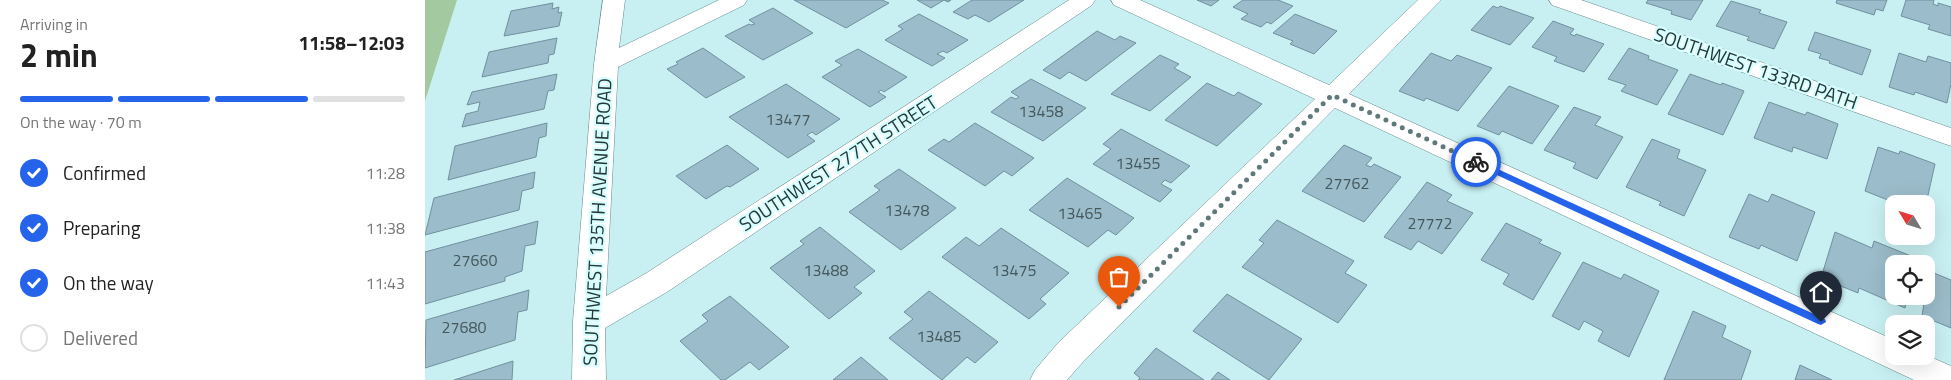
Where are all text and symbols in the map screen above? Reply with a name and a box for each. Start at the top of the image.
text: Arriving in [20,12,88,36]
street label: SOUTHWEST 133RD PATH [1650,19,1862,116]
text: 11:58–12:03 [298,28,405,57]
text: 2 min [20,31,98,79]
street label: SOUTHWEST 135TH AVENUE ROAD [574,77,619,367]
street label: SOUTHWEST 277TH STREET [733,87,943,238]
house number: 13458 [1019,99,1063,123]
house number: 13477 [766,107,810,131]
text: On the way · 70 m [20,110,142,134]
courier [1451,137,1501,187]
icon: bike [1462,148,1490,176]
house number: 13455 [1116,151,1160,175]
text: Confirmed [63,158,146,187]
icon: check [20,159,48,187]
text: 11:28 [366,161,405,185]
house number: 27762 [1325,171,1369,195]
north arrow [1885,195,1935,245]
map controls [1885,195,1935,365]
house number: 13478 [885,198,929,222]
house number: 13465 [1058,201,1102,225]
house number: 27772 [1408,211,1452,235]
text: Preparing [63,213,140,242]
icon: check [20,214,48,242]
text: 11:38 [366,216,405,240]
house number: 27660 [453,248,497,272]
button: locate [1885,255,1935,305]
pin [1098,256,1140,307]
house number: 13488 [804,258,848,282]
house number: 13475 [992,258,1036,282]
icon: bag [1105,263,1133,291]
text: On the way [63,268,154,297]
icon: check [20,269,48,297]
text: 11:43 [366,271,405,295]
pin [1800,271,1842,322]
icon: home [1807,278,1835,306]
house number: 27680 [442,315,486,339]
button: layers [1885,315,1935,365]
text: Delivered [63,323,138,352]
house number: 13485 [917,324,961,348]

